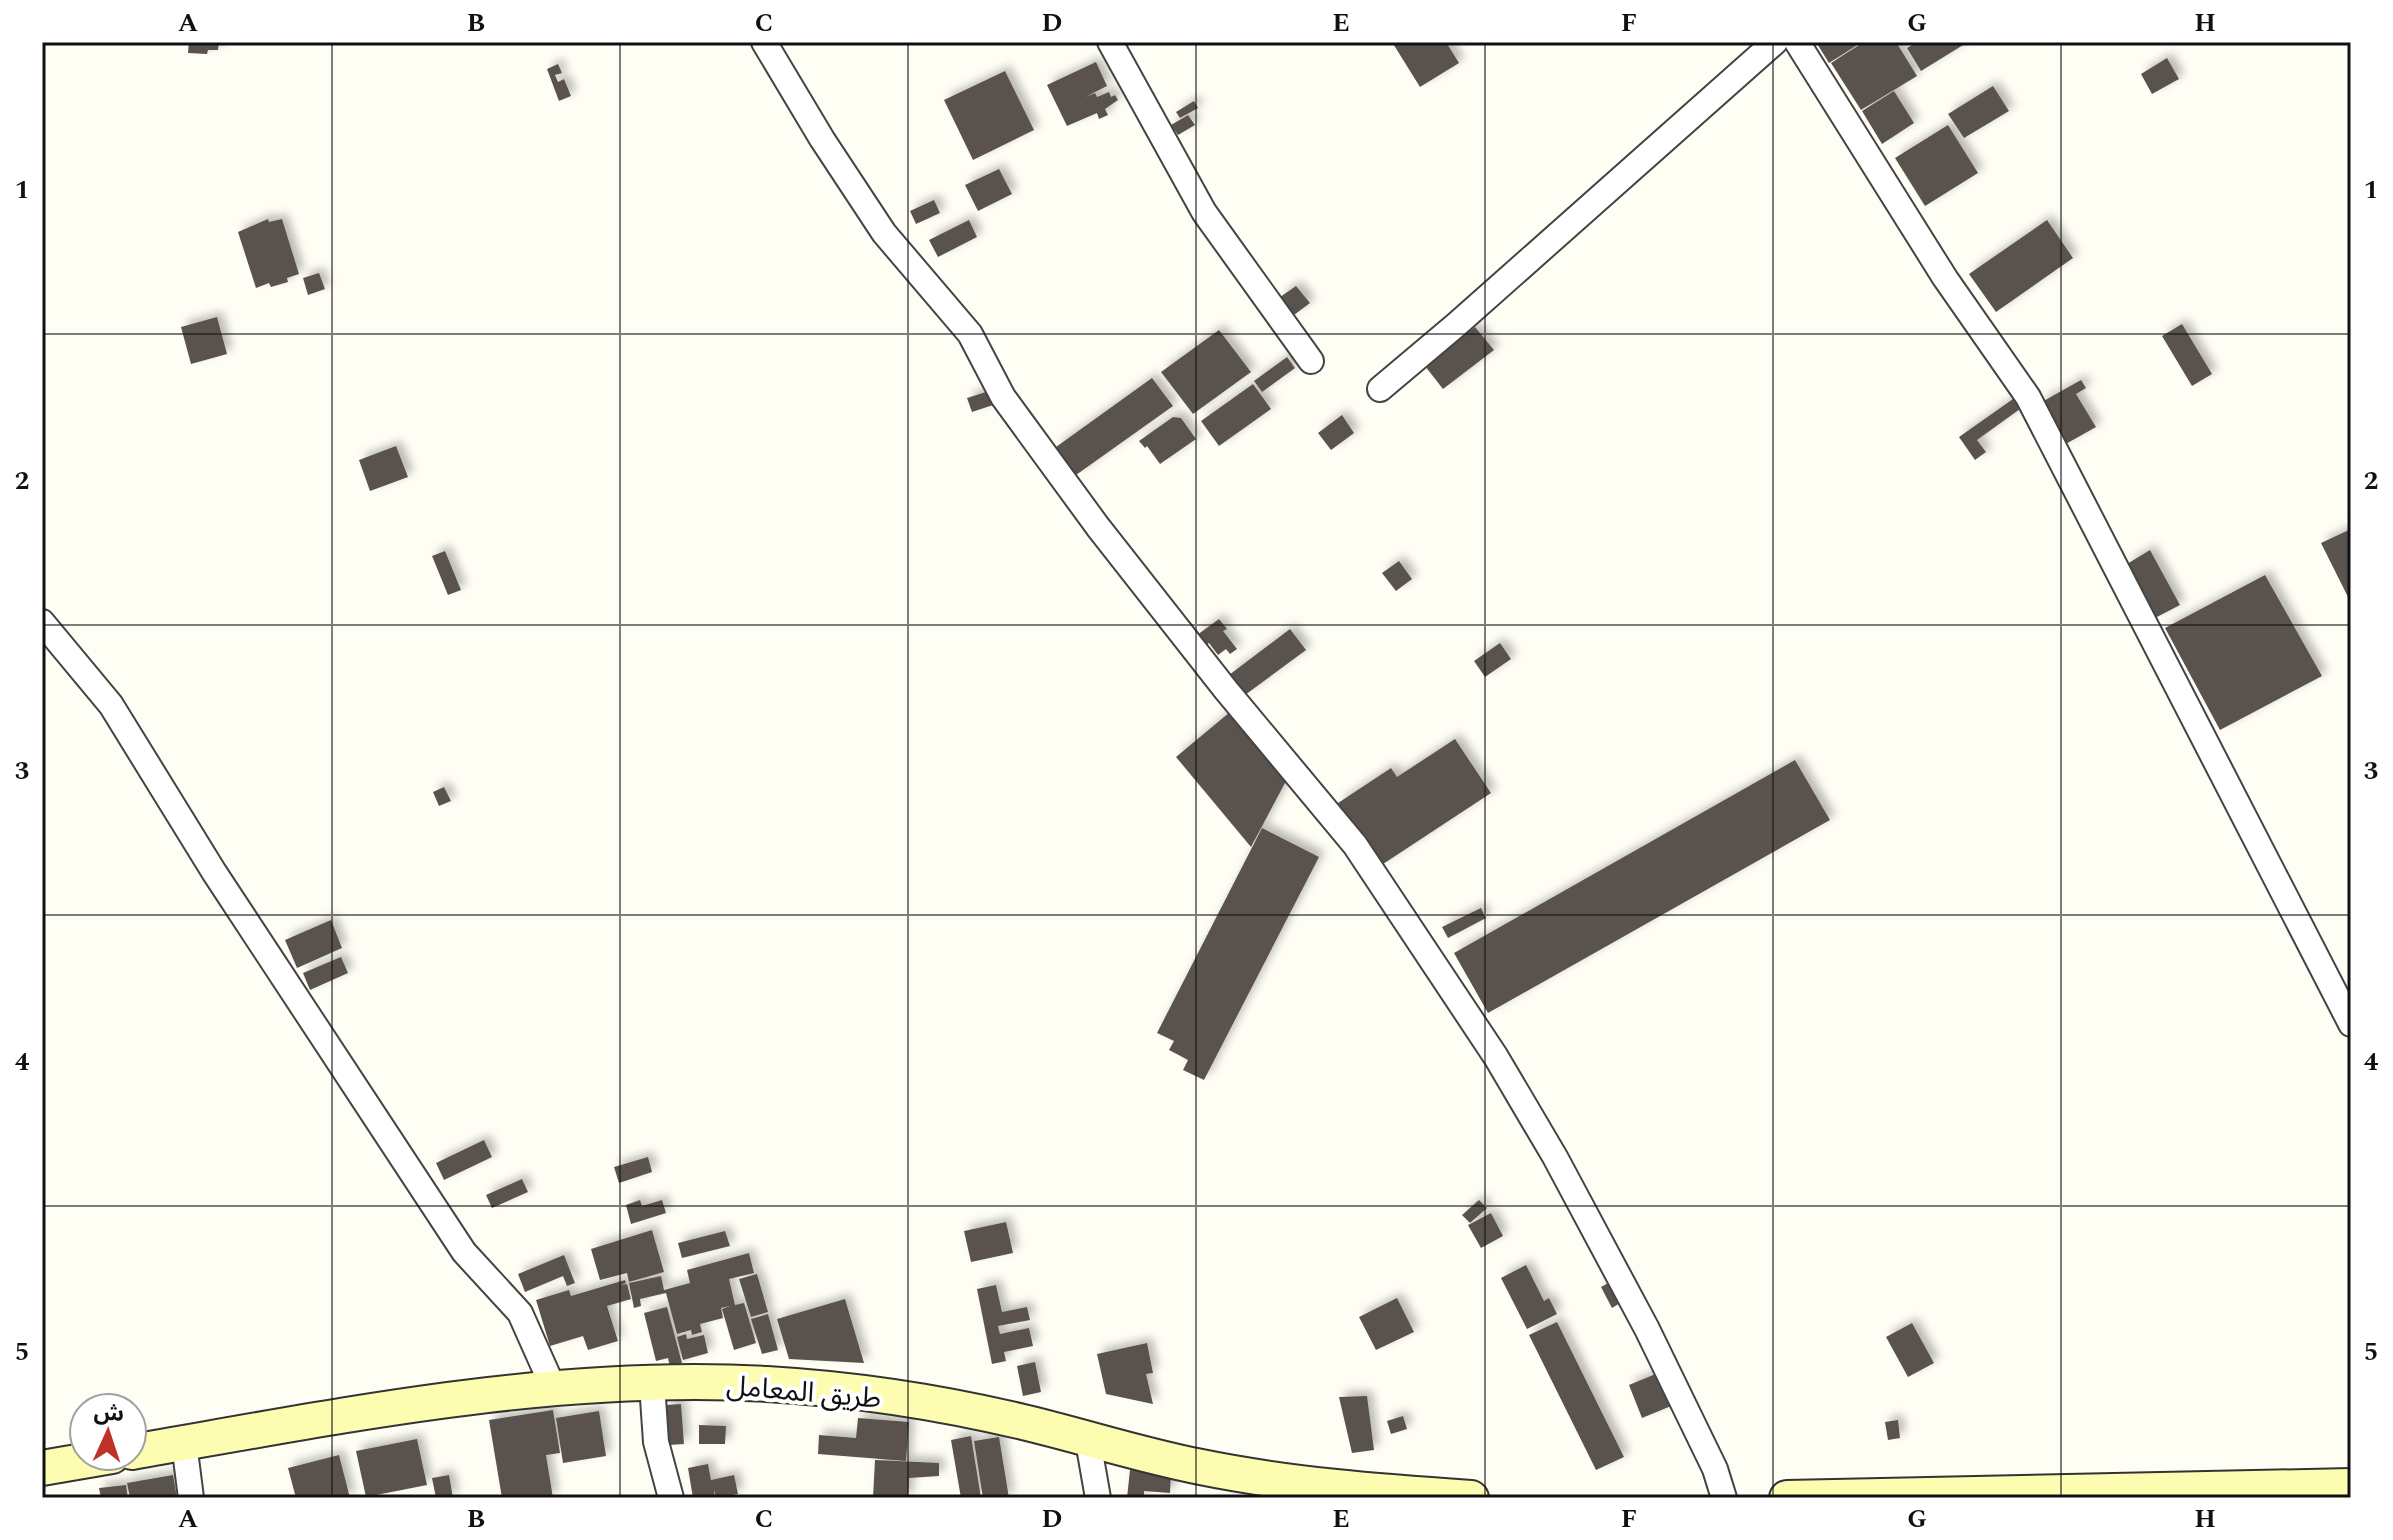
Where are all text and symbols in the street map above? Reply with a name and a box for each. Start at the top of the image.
text: A [178,3,198,43]
text: B [467,3,485,43]
text: C [755,3,773,43]
text: D [1042,3,1062,43]
text: E [1332,3,1350,43]
text: F [1621,3,1637,43]
text: G [1907,3,1927,43]
text: H [2194,3,2216,43]
text: 1 [15,170,29,210]
text: 1 [2364,170,2378,210]
text: 2 [15,461,29,501]
text: 2 [2364,461,2378,501]
text: 3 [15,751,29,791]
text: 3 [2364,751,2378,791]
text: 4 [15,1042,30,1082]
text: 4 [2364,1042,2379,1082]
text: 5 [15,1332,29,1372]
text: 5 [2364,1332,2378,1372]
street label: طريق المعامل [725,1364,883,1421]
north arrow [68,1392,148,1472]
text: ش [93,1396,125,1431]
text: A [178,1499,198,1539]
text: B [467,1499,485,1539]
text: C [755,1499,773,1539]
text: D [1042,1499,1062,1539]
text: E [1332,1499,1350,1539]
text: F [1621,1499,1637,1539]
text: G [1907,1499,1927,1539]
text: H [2194,1499,2216,1539]

